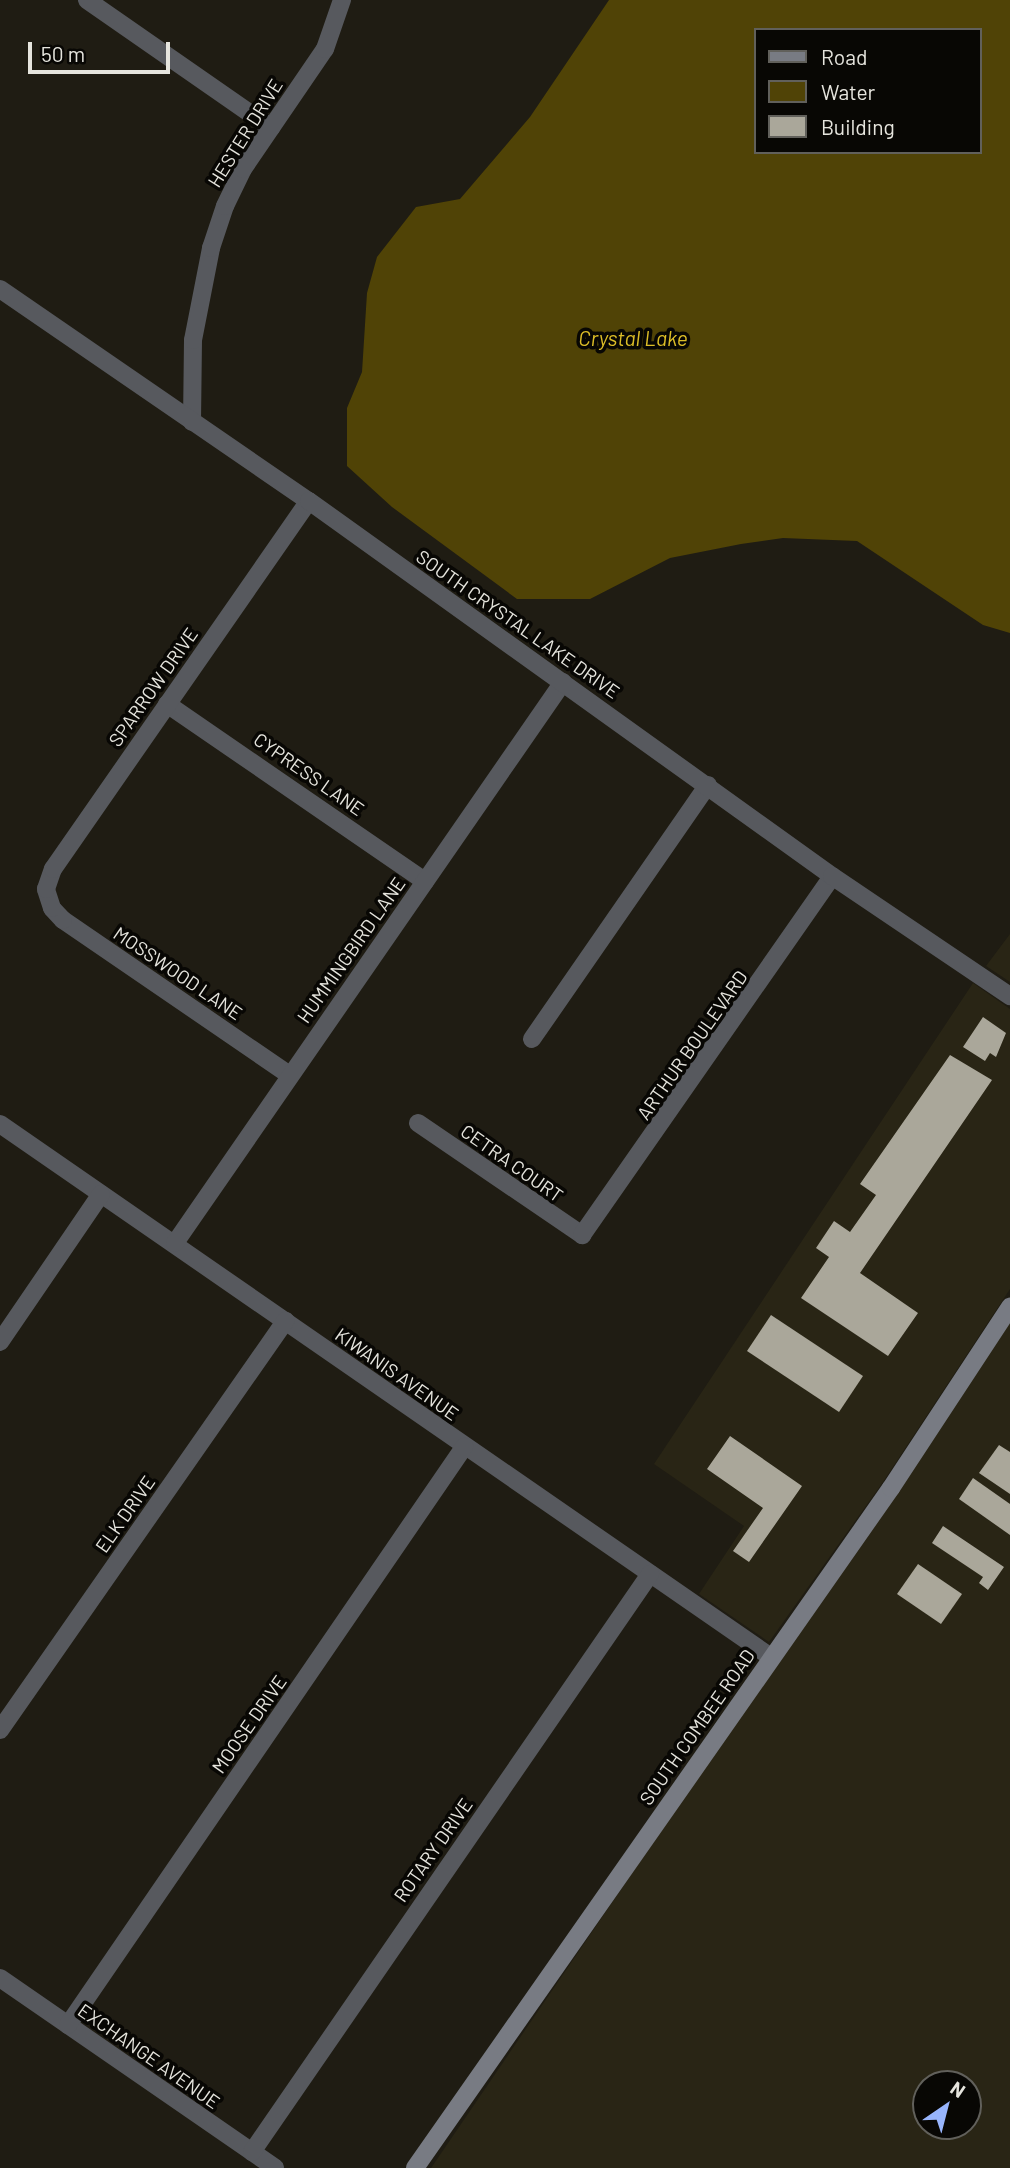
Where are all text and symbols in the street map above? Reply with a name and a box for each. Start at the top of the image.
scale bar [32,28,173,72]
legend [754,28,982,154]
text: 50 m [41,41,85,66]
text: Road [821,44,867,69]
street label: HESTER DRIVE [203,75,287,191]
text: Water [821,79,875,104]
text: Building [821,114,895,139]
water label: Crystal Lake [578,325,688,351]
street label: SOUTH CRYSTAL LAKE DRIVE [412,545,624,703]
street label: SPARROW DRIVE [104,623,202,751]
street label: CYPRESS LANE [249,728,369,820]
street label: HUMMINGBIRD LANE [292,873,410,1027]
street label: MOSSWOOD LANE [109,922,247,1024]
street label: ARTHUR BOULEVARD [632,966,752,1124]
street label: CETRA COURT [456,1119,568,1207]
street label: KIWANIS AVENUE [331,1323,463,1425]
street label: ELK DRIVE [90,1471,160,1557]
street label: SOUTH COMBEE ROAD [635,1645,759,1809]
street label: MOOSE DRIVE [207,1671,291,1777]
street label: ROTARY DRIVE [389,1794,477,1906]
street label: EXCHANGE AVENUE [74,1999,224,2113]
north arrow [912,2070,982,2140]
text: N [946,2076,970,2102]

